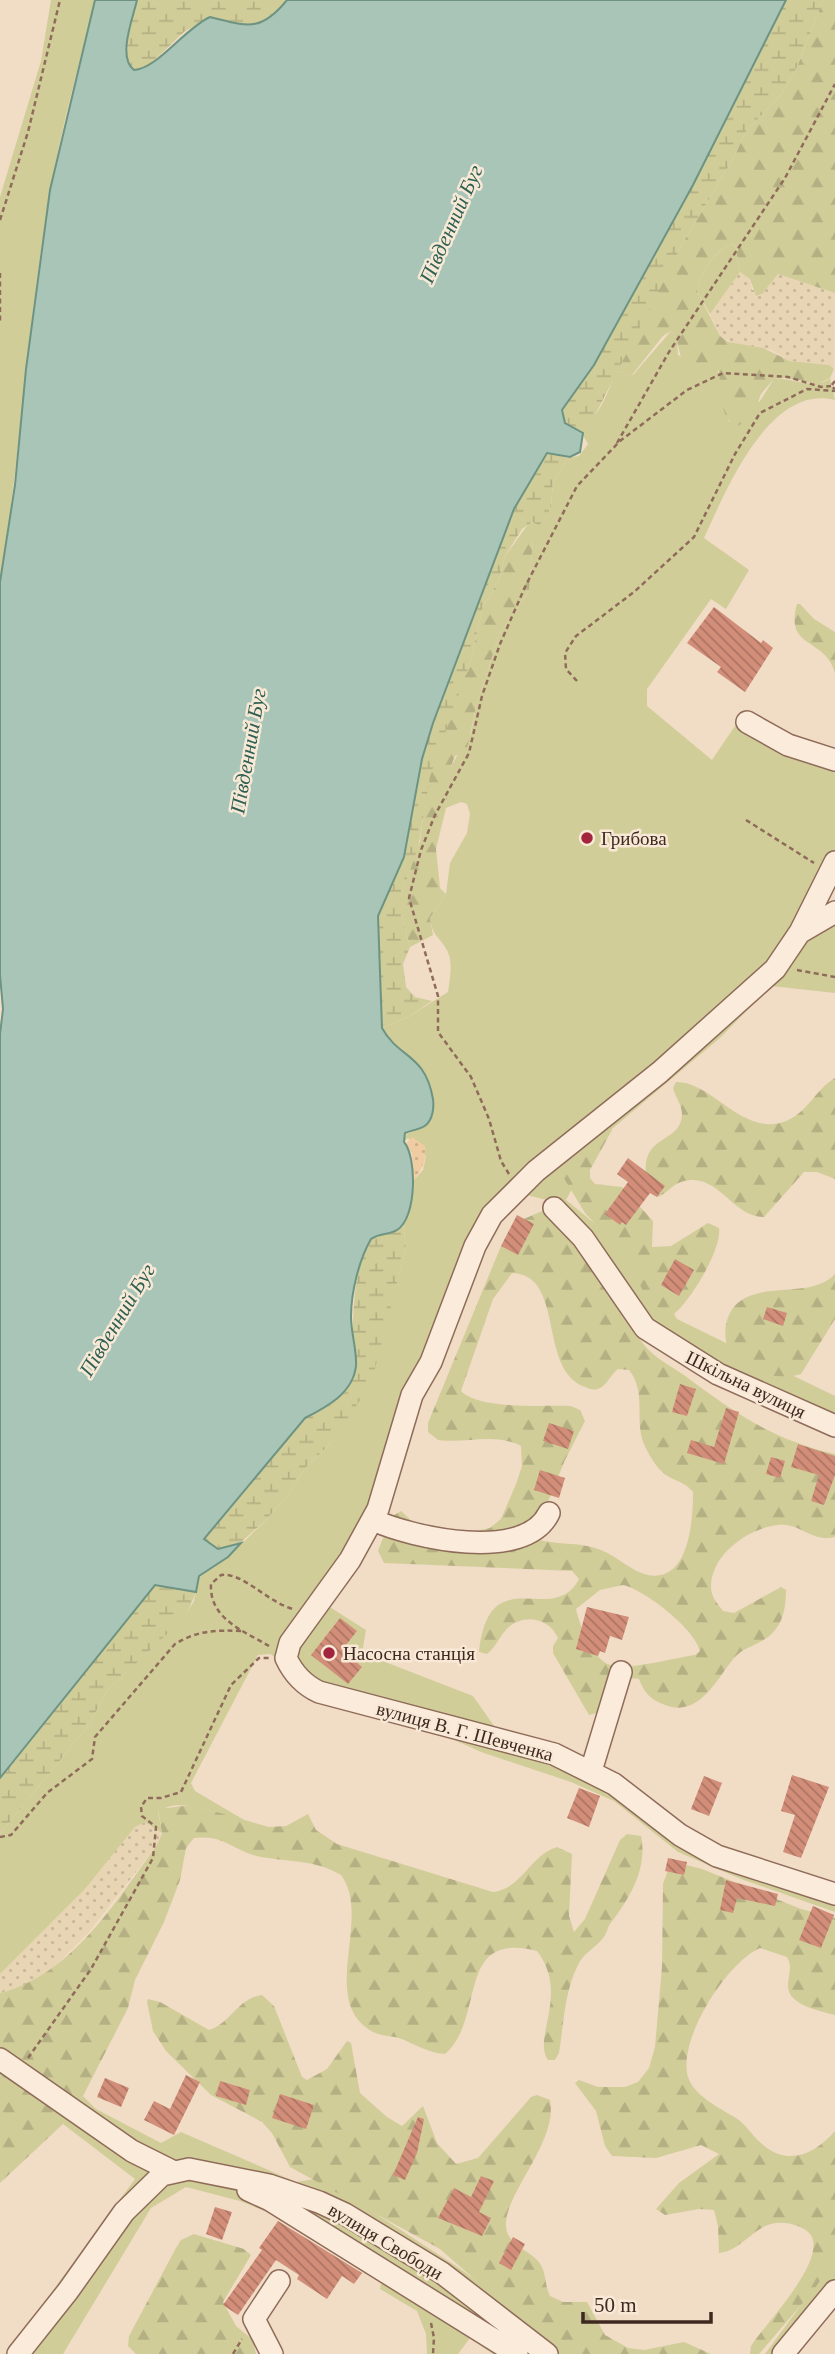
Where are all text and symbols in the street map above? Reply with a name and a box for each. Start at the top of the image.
water label: Південний Буг [414,161,488,288]
water label: Південний Буг [225,687,271,816]
place label: Грибова [601,828,667,849]
marker: Грибова [579,830,595,846]
water label: Південний Буг [74,1260,160,1381]
street label: Шкільна вулиця [682,1346,809,1423]
place label: Насосна станція [343,1643,475,1664]
marker: Насосна станція [321,1645,337,1661]
street label: вулиця В. Г. Шевченка [374,1698,556,1765]
street label: вулиця Свободи [325,2199,447,2284]
scale bar [583,2280,711,2324]
text: 50 m [594,2293,637,2317]

